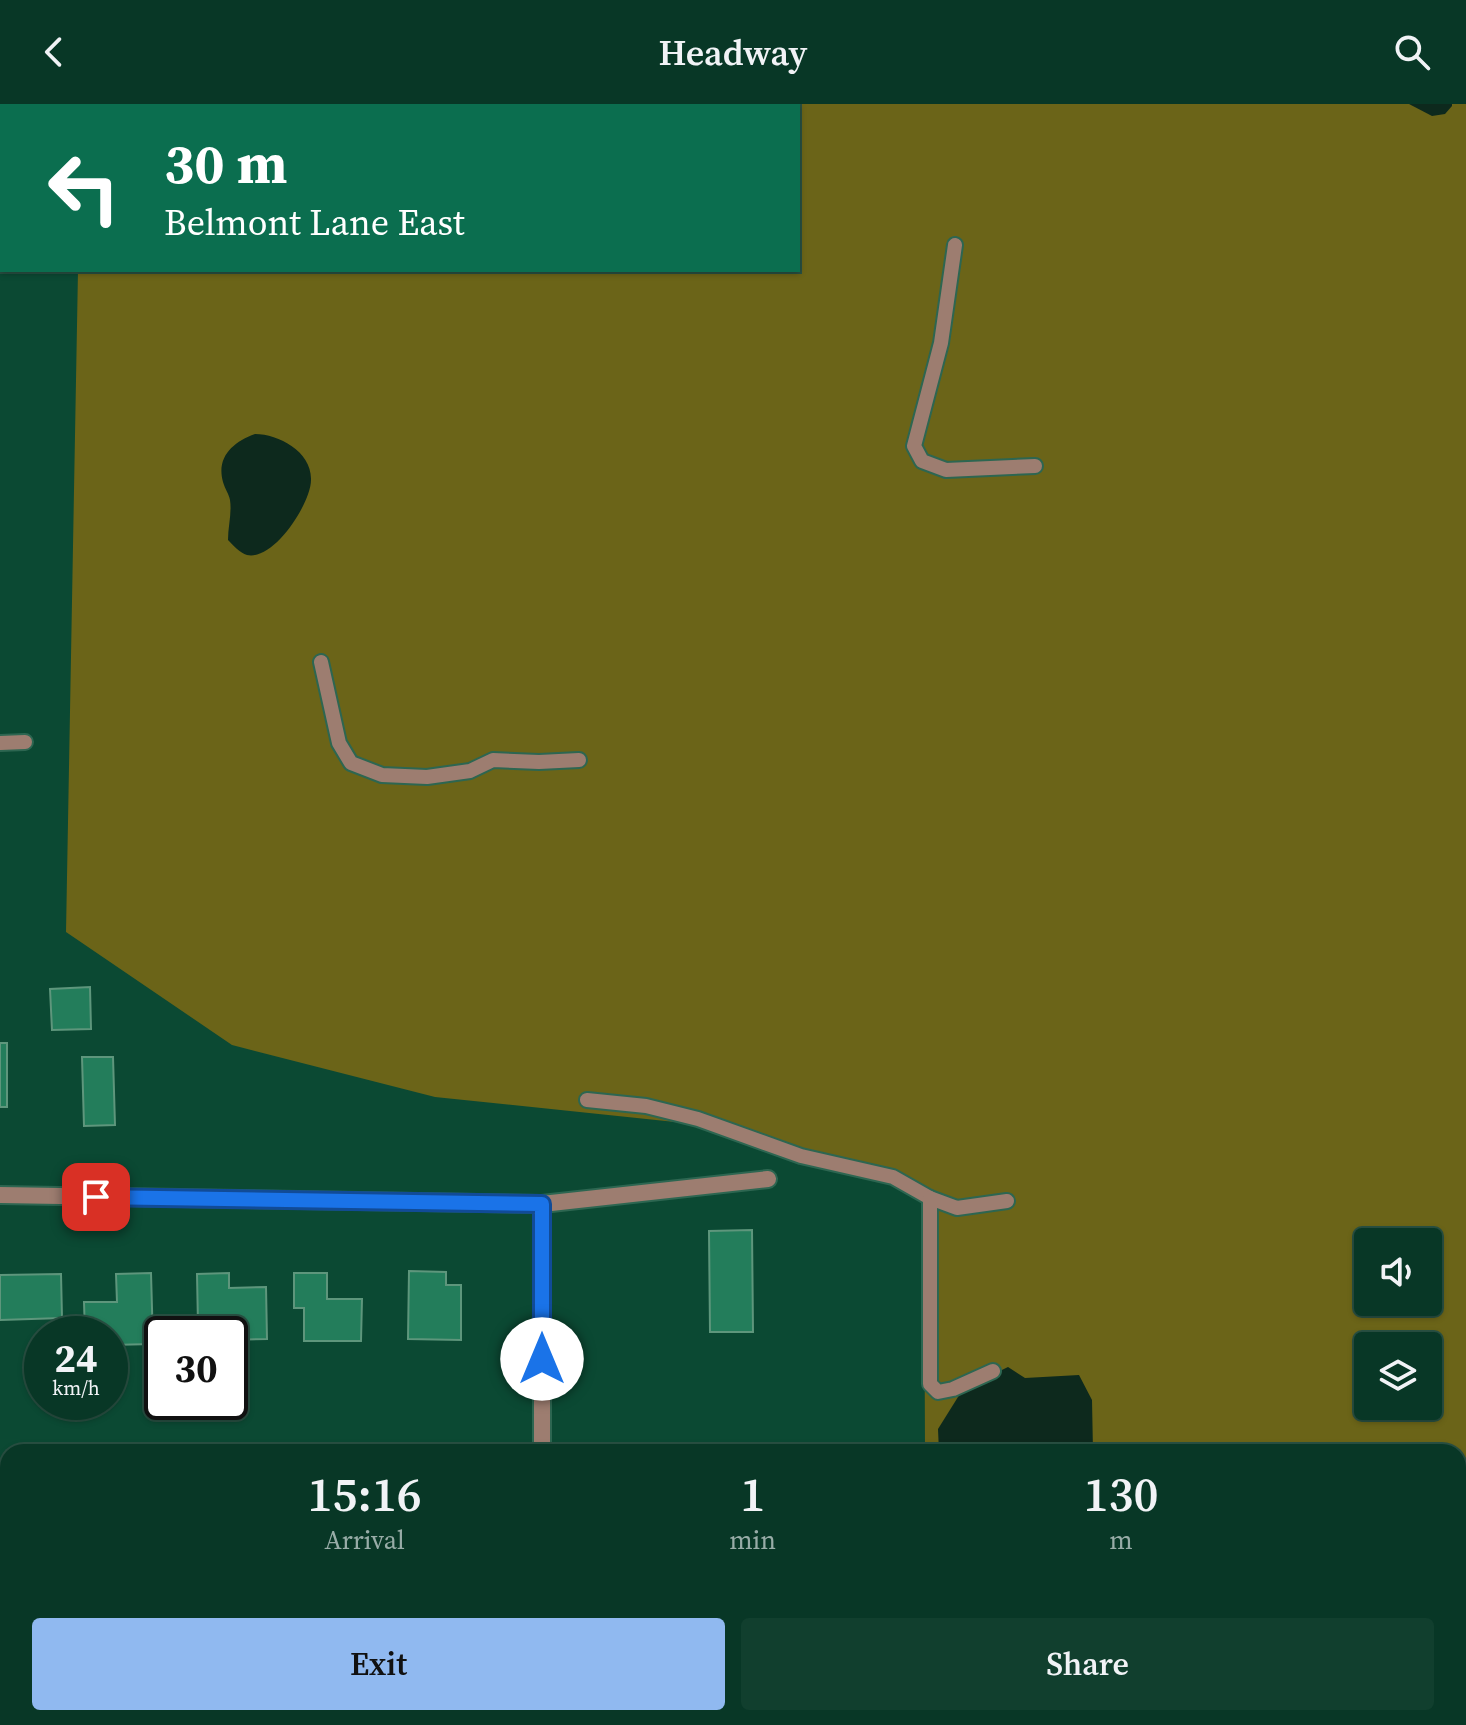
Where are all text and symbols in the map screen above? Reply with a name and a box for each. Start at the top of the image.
text: Headway [659,28,807,77]
icon: back [32,30,76,74]
icon: search [1390,30,1434,74]
text: 30 m [164,125,287,202]
icon: left [32,136,136,240]
text: Belmont Lane East [164,198,465,247]
pin [62,1163,130,1231]
icon: arrive [74,1175,118,1219]
map controls [1354,1228,1442,1420]
button: sound [1354,1228,1442,1316]
speed limit sign: 30 [144,1316,248,1420]
position arrow [500,1317,584,1401]
text: 24 [54,1331,98,1385]
button: layers [1354,1332,1442,1420]
text: km/h [52,1374,100,1402]
text: 15:16 [307,1461,422,1527]
text: 1 [740,1461,765,1527]
text: 130 [1084,1461,1158,1527]
text: Arrival [324,1522,405,1558]
text: min [729,1522,776,1558]
text: m [1109,1522,1133,1558]
button: Exit [32,1618,725,1710]
button: Share [741,1618,1434,1710]

